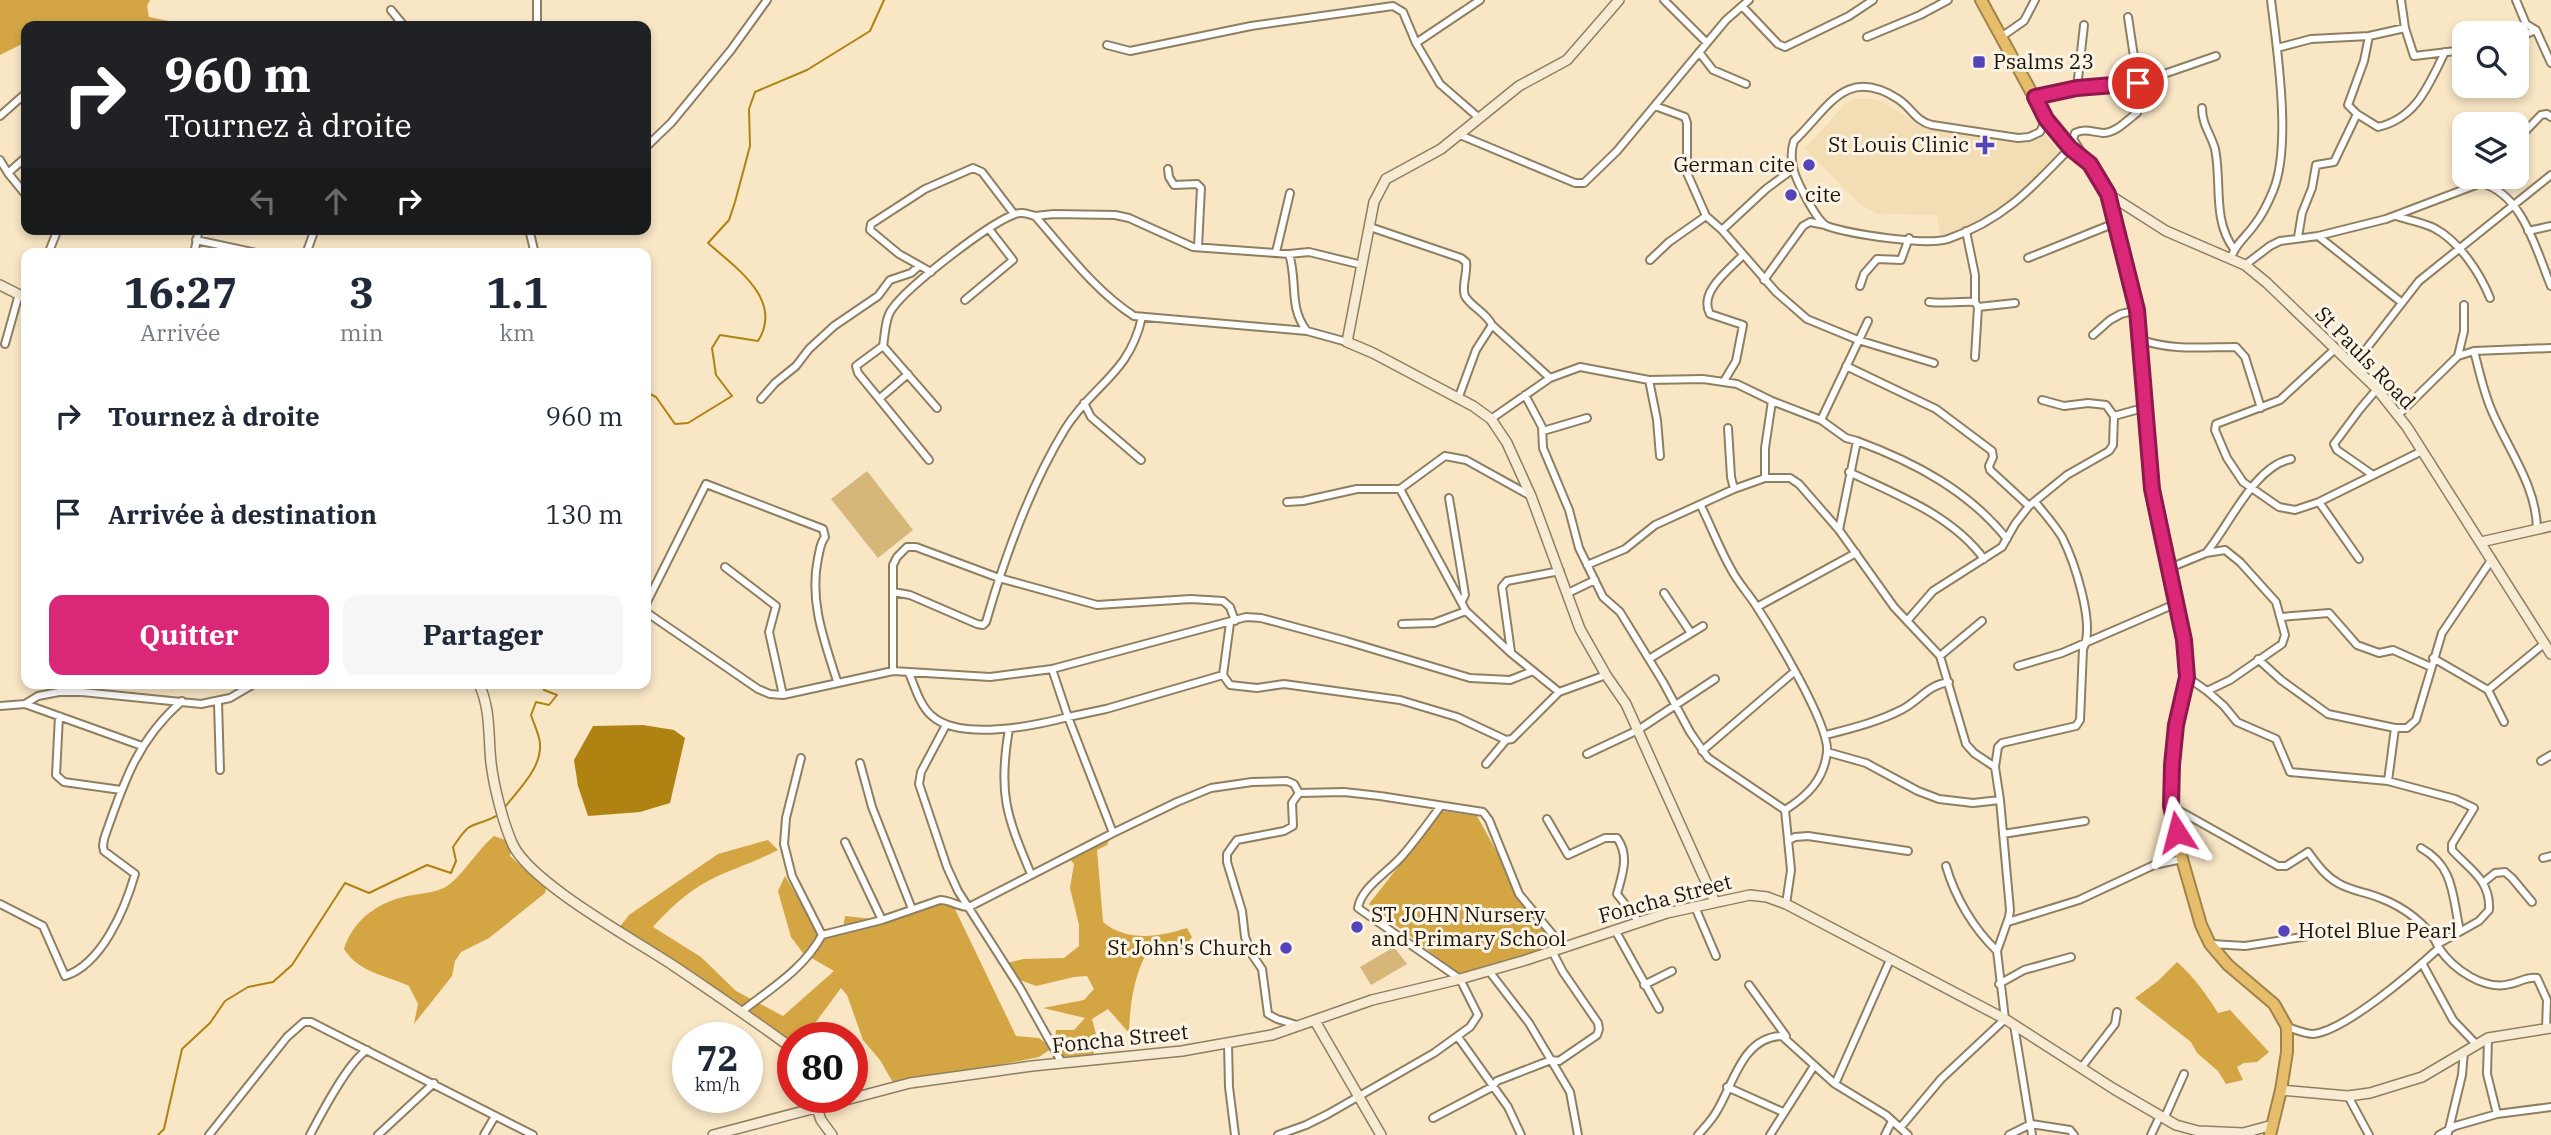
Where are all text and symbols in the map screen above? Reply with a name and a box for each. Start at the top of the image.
map controls [2452,21,2529,189]
button: search [2452,21,2529,98]
text: 960 m [164,42,311,105]
place label: Psalms 23 [1993,47,2094,75]
icon: right [49,49,140,140]
pin [2108,53,2168,113]
marker: Psalms 23 [1971,54,1987,70]
icon: arrive [2119,64,2157,102]
text: Tournez à droite [164,104,412,146]
button: layers [2452,112,2529,189]
place label: St Louis Clinic [1828,130,1969,158]
marker: St Louis Clinic [1975,135,1995,155]
place label: German cite [1673,150,1795,178]
marker: German cite [1801,157,1817,173]
place label: cite [1805,180,1841,208]
icon: left [244,182,282,220]
icon: ahead [317,182,355,220]
icon: right [390,182,428,220]
marker: cite [1783,187,1799,203]
text: 16:27 [124,265,237,320]
text: 3 [349,265,374,320]
text: 1.1 [486,265,548,320]
street label: St Pauls Road [2309,300,2422,415]
text: Arrivée [140,317,220,347]
text: min [340,317,384,347]
text: km [500,317,535,347]
icon: right [49,397,87,435]
text: Tournez à droite [108,399,320,433]
text: 960 m [545,399,623,433]
icon: arrive [49,495,87,533]
text: Arrivée à destination [108,497,377,531]
text: 130 m [545,497,623,531]
button: Quitter [49,595,329,675]
button: Partager [343,595,623,675]
position arrow [2140,795,2214,869]
street label: Foncha Street [1595,867,1734,929]
place label: ST JOHN Nursery and Primary School [1371,900,1566,952]
place label: Hotel Blue Pearl [2298,916,2457,944]
marker: ST JOHN Nursery and Primary School [1349,919,1365,935]
marker: Hotel Blue Pearl [2276,923,2292,939]
place label: St John's Church [1107,933,1272,961]
marker: St John's Church [1278,940,1294,956]
street label: Foncha Street [1050,1017,1189,1059]
speed limit sign: 80 [777,1022,868,1113]
text: 72 [696,1035,739,1081]
text: km/h [695,1073,740,1096]

